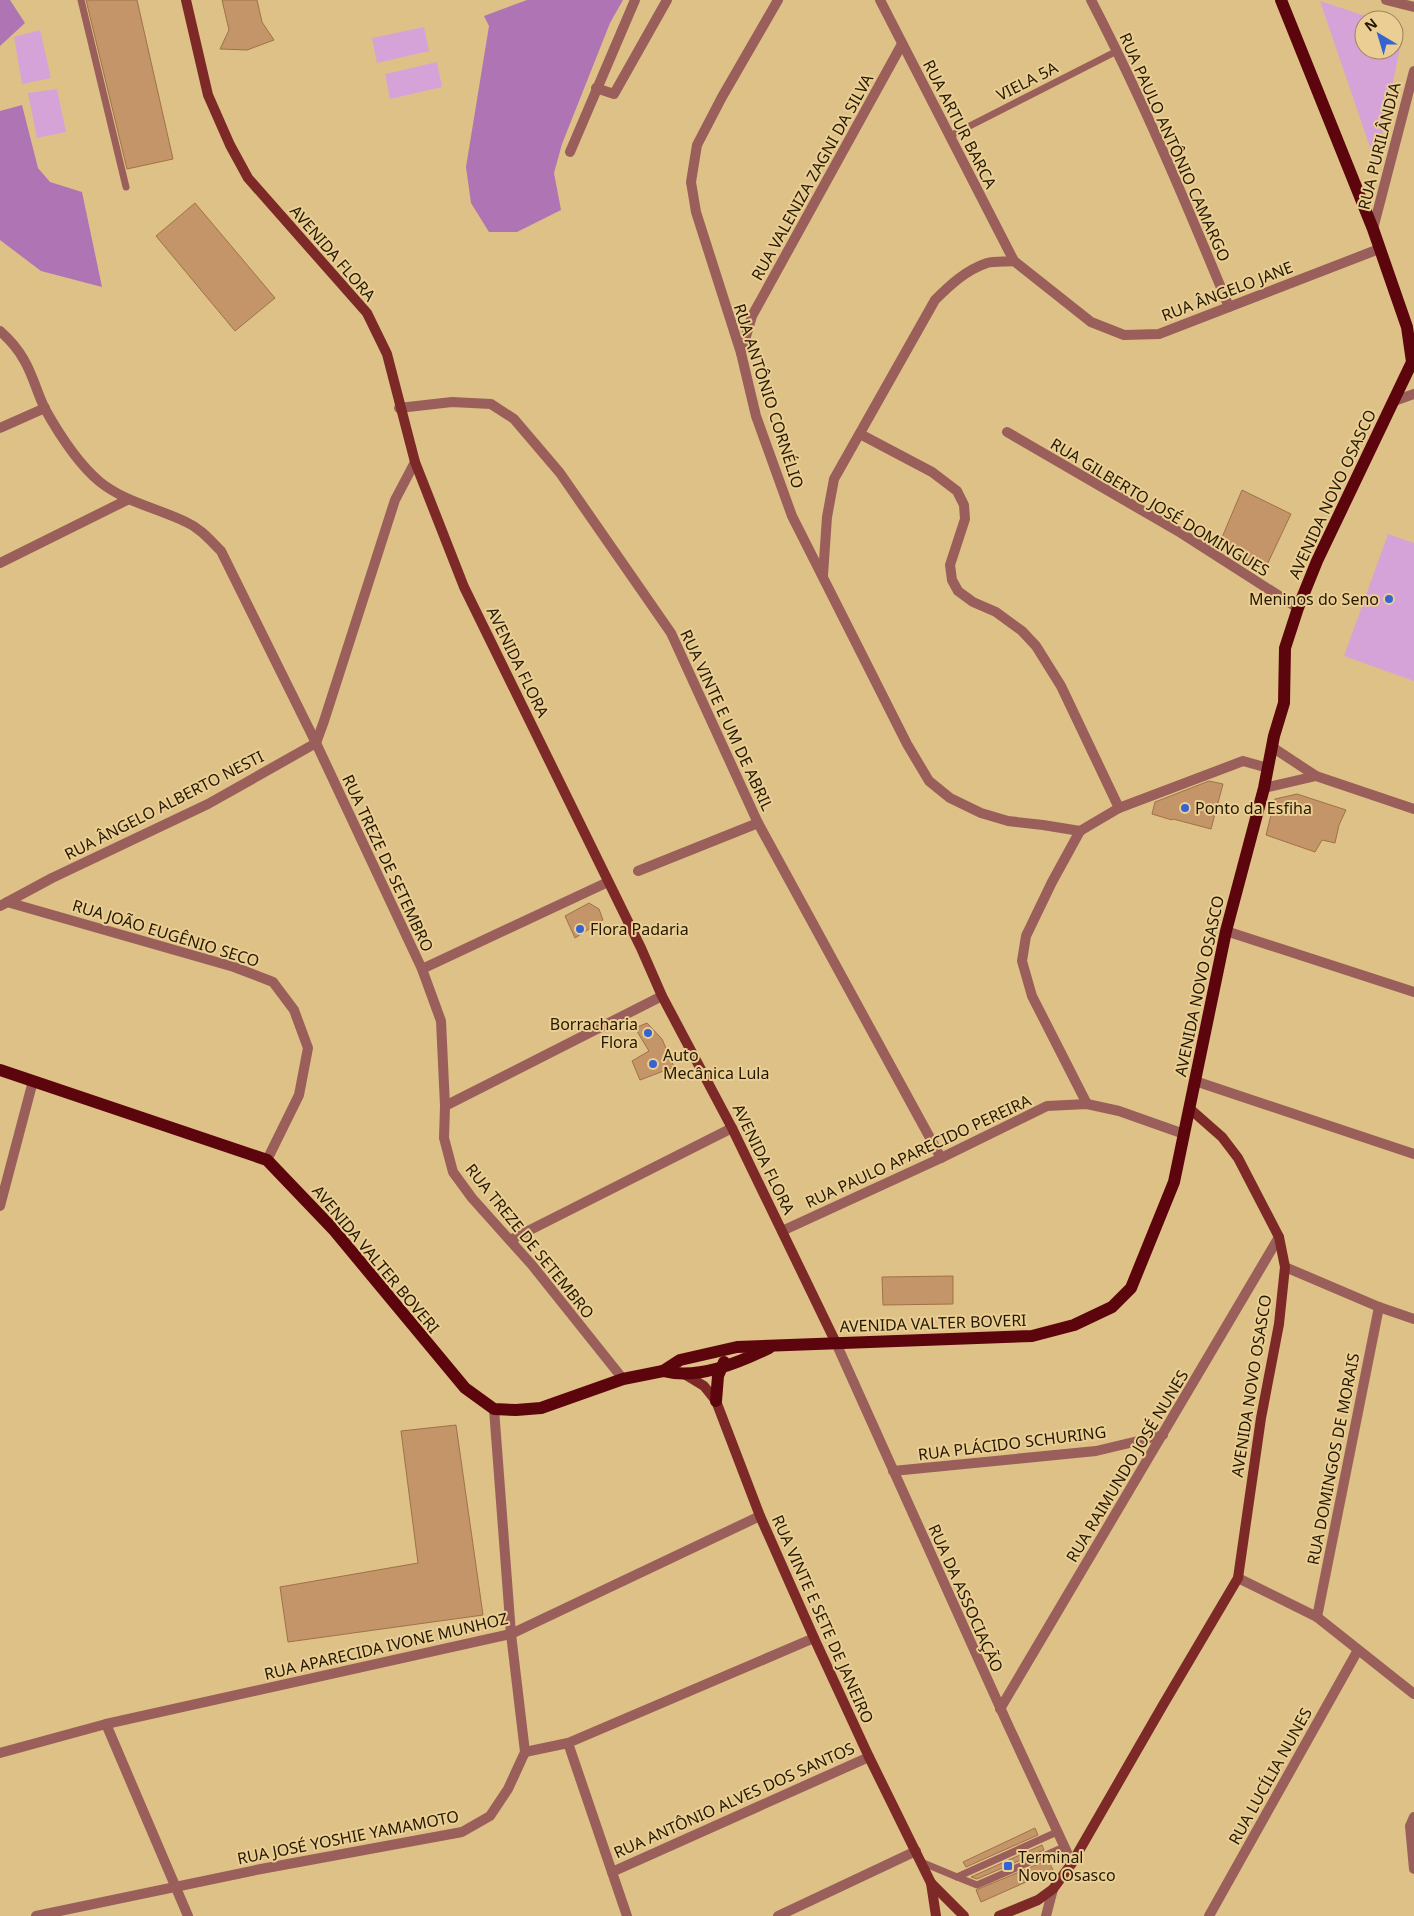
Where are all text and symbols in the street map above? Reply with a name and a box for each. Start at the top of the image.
north arrow [1354,10,1404,60]
text: N [1360,13,1381,35]
street label: RUA PAULO ANTÔNIO CAMARGO [1114,29,1236,265]
street label: RUA ARTUR BARCA [918,56,1002,193]
street label: VIELA 5A [993,56,1062,106]
street label: RUA VALENIZA ZAGNI DA SILVA [746,69,879,284]
street label: RUA PURILÂNDIA [1353,79,1406,212]
street label: AVENIDA FLORA [285,200,381,306]
street label: RUA ÂNGELO JANE [1158,256,1296,326]
street label: RUA ANTÔNIO CORNÉLIO [729,301,809,491]
street label: AVENIDA NOVO OSASCO [1283,406,1381,582]
street label: RUA GILBERTO JOSÉ DOMINGUES [1046,433,1274,581]
place label: Meninos do Seno [1249,588,1379,610]
marker: Meninos do Seno [1383,593,1395,605]
street label: AVENIDA FLORA [482,603,555,722]
street label: RUA VINTE E UM DE ABRIL [675,626,779,814]
street label: RUA ÂNGELO ALBERTO NESTI [61,745,267,865]
street label: RUA TREZE DE SETEMBRO [337,771,439,955]
place label: Ponto da Esfiha [1195,797,1312,819]
marker: Ponto da Esfiha [1179,802,1191,814]
street label: AVENIDA NOVO OSASCO [1169,893,1229,1079]
street label: RUA JOÃO EUGÊNIO SECO [70,894,262,972]
place label: Flora Padaria [590,918,689,940]
marker: Flora Padaria [574,923,586,935]
place label: Borracharia Flora [550,1013,638,1053]
marker: Borracharia Flora [642,1027,654,1039]
place label: Auto Mecânica Lula [663,1044,769,1084]
marker: Auto Mecânica Lula [647,1058,659,1070]
street label: RUA PAULO APARECIDO PEREIRA [802,1089,1035,1213]
street label: AVENIDA FLORA [728,1100,801,1219]
street label: RUA TREZE DE SETEMBRO [461,1159,599,1323]
street label: AVENIDA VALTER BOVERI [307,1180,445,1338]
street label: AVENIDA NOVO OSASCO [1226,1293,1276,1479]
street label: AVENIDA VALTER BOVERI [839,1309,1027,1337]
street label: RUA DOMINGOS DE MORAIS [1302,1351,1364,1567]
street label: RUA RAIMUNDO JOSÉ NUNES [1061,1366,1193,1566]
street label: RUA PLÁCIDO SCHURING [917,1421,1107,1465]
street label: RUA VINTE E SETE DE JANEIRO [767,1511,879,1727]
street label: RUA DA ASSOCIAÇÃO [923,1521,1009,1675]
street label: RUA APARECIDA IVONE MUNHOZ [262,1607,510,1685]
street label: RUA LUCÍLIA NUNES [1223,1703,1317,1848]
street label: RUA ANTÔNIO ALVES DOS SANTOS [610,1737,858,1863]
street label: RUA JOSÉ YOSHIE YAMAMOTO [235,1805,461,1869]
place label: Terminal Novo Osasco [1018,1846,1116,1886]
marker: Terminal Novo Osasco [1002,1860,1014,1872]

